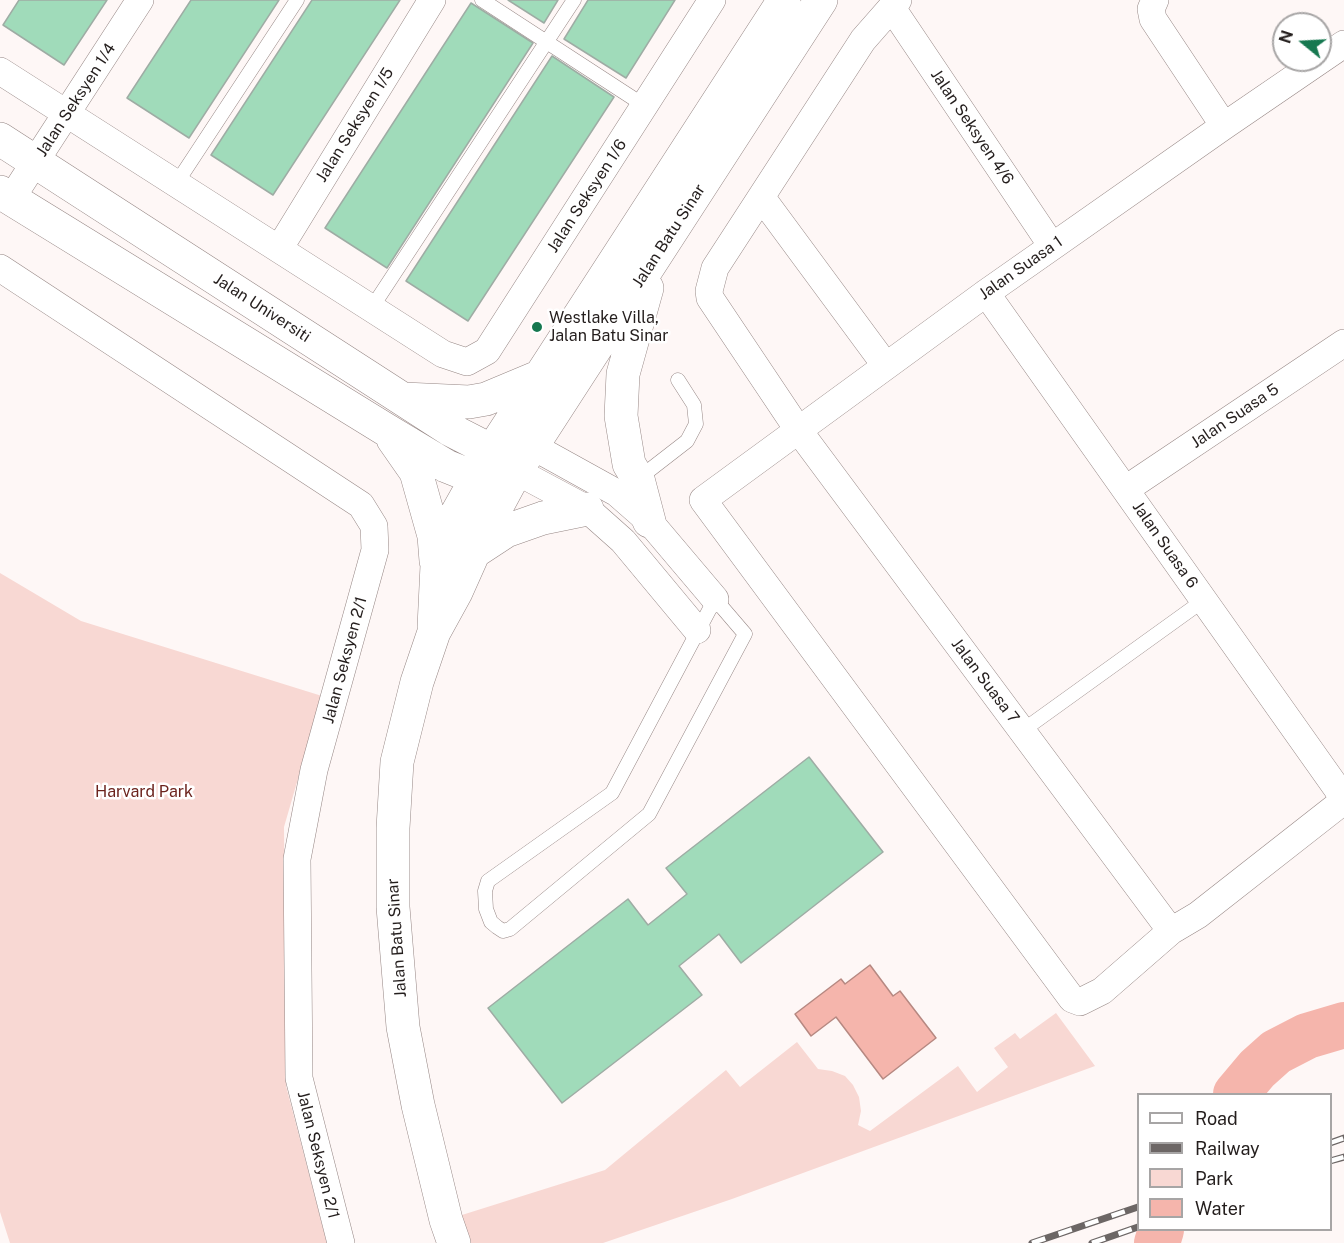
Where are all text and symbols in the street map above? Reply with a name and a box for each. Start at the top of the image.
north arrow [1272,12,1332,72]
text: N [1275,28,1297,46]
street label: Jalan Seksyen 1/4 [32,40,120,160]
street label: Jalan Seksyen 1/5 [312,64,398,186]
street label: Jalan Seksyen 4/6 [926,66,1018,188]
street label: Jalan Seksyen 1/6 [543,136,631,256]
street label: Jalan Batu Sinar [628,181,710,291]
street label: Jalan Suasa 1 [975,232,1067,304]
street label: Jalan Universiti [210,270,314,346]
place label: Westlake Villa, Jalan Batu Sinar [549,308,668,346]
marker: Westlake Villa, Jalan Batu Sinar [530,320,544,334]
street label: Jalan Suasa 5 [1187,380,1283,452]
street label: Jalan Suasa 6 [1128,498,1202,592]
street label: Jalan Seksyen 2/1 [319,594,371,726]
street label: Jalan Suasa 7 [947,635,1023,727]
park label: Harvard Park [95,782,193,802]
street label: Jalan Batu Sinar [383,878,411,998]
street label: Jalan Seksyen 2/1 [293,1089,343,1221]
legend [1137,1093,1332,1231]
text: Road [1195,1108,1238,1129]
text: Railway [1195,1138,1260,1159]
text: Park [1195,1168,1233,1189]
text: Water [1195,1198,1245,1219]

